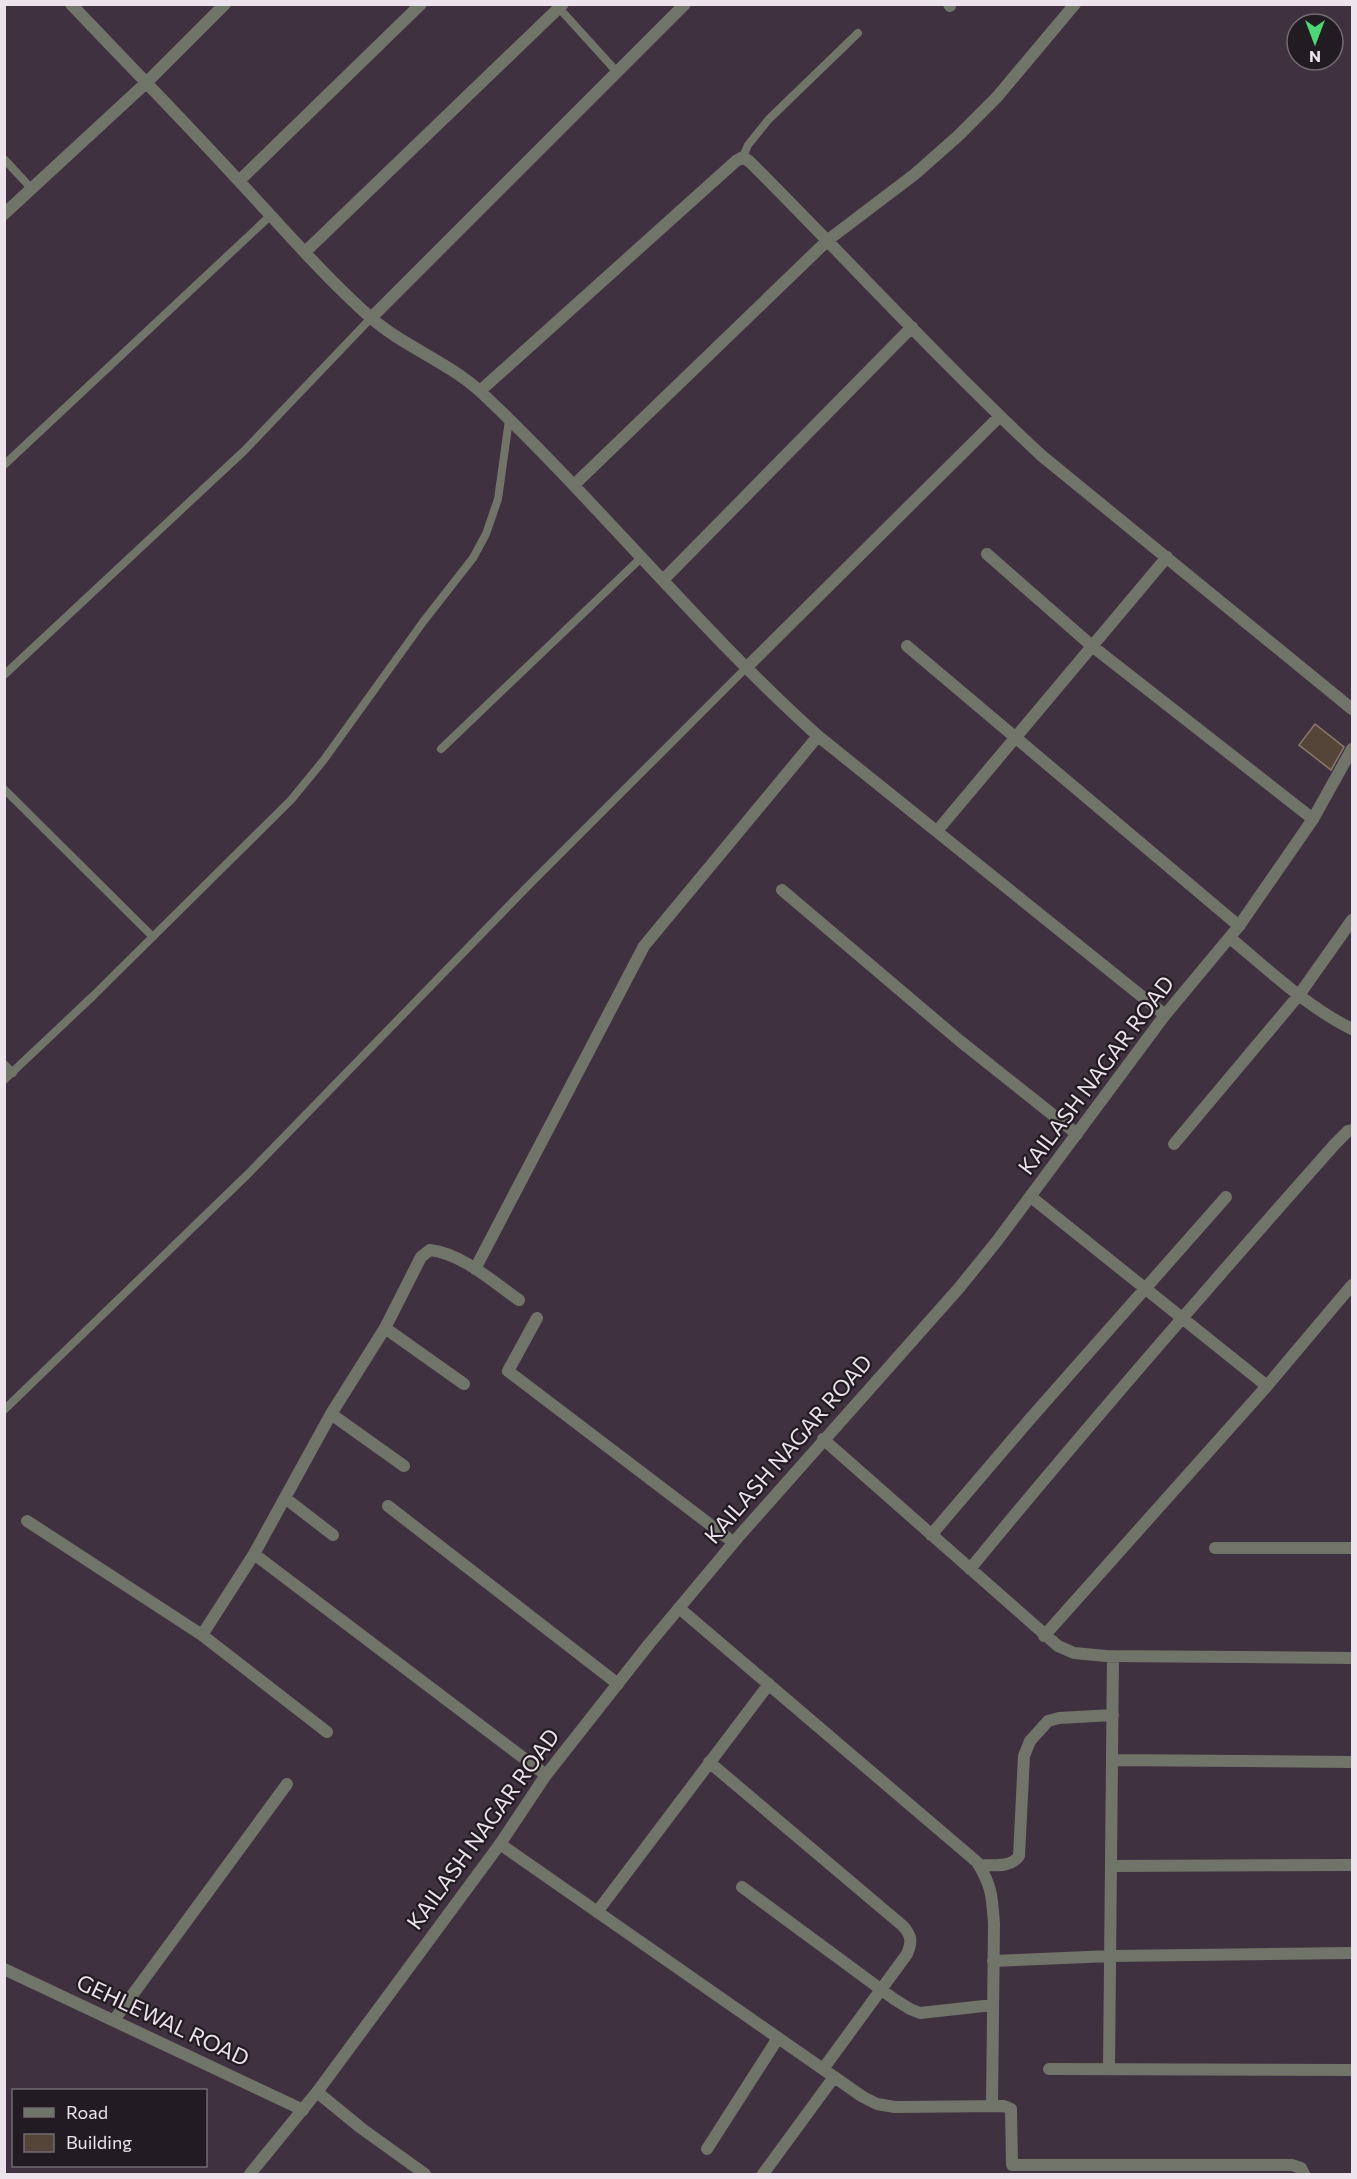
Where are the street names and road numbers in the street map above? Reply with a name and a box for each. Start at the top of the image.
street label: KAILASH NAGAR ROAD [1012,970,1179,1179]
street label: KAILASH NAGAR ROAD [698,1349,877,1549]
street label: KAILASH NAGAR ROAD [401,1723,565,1935]
street label: GEHLEWAL ROAD [73,1968,254,2071]

